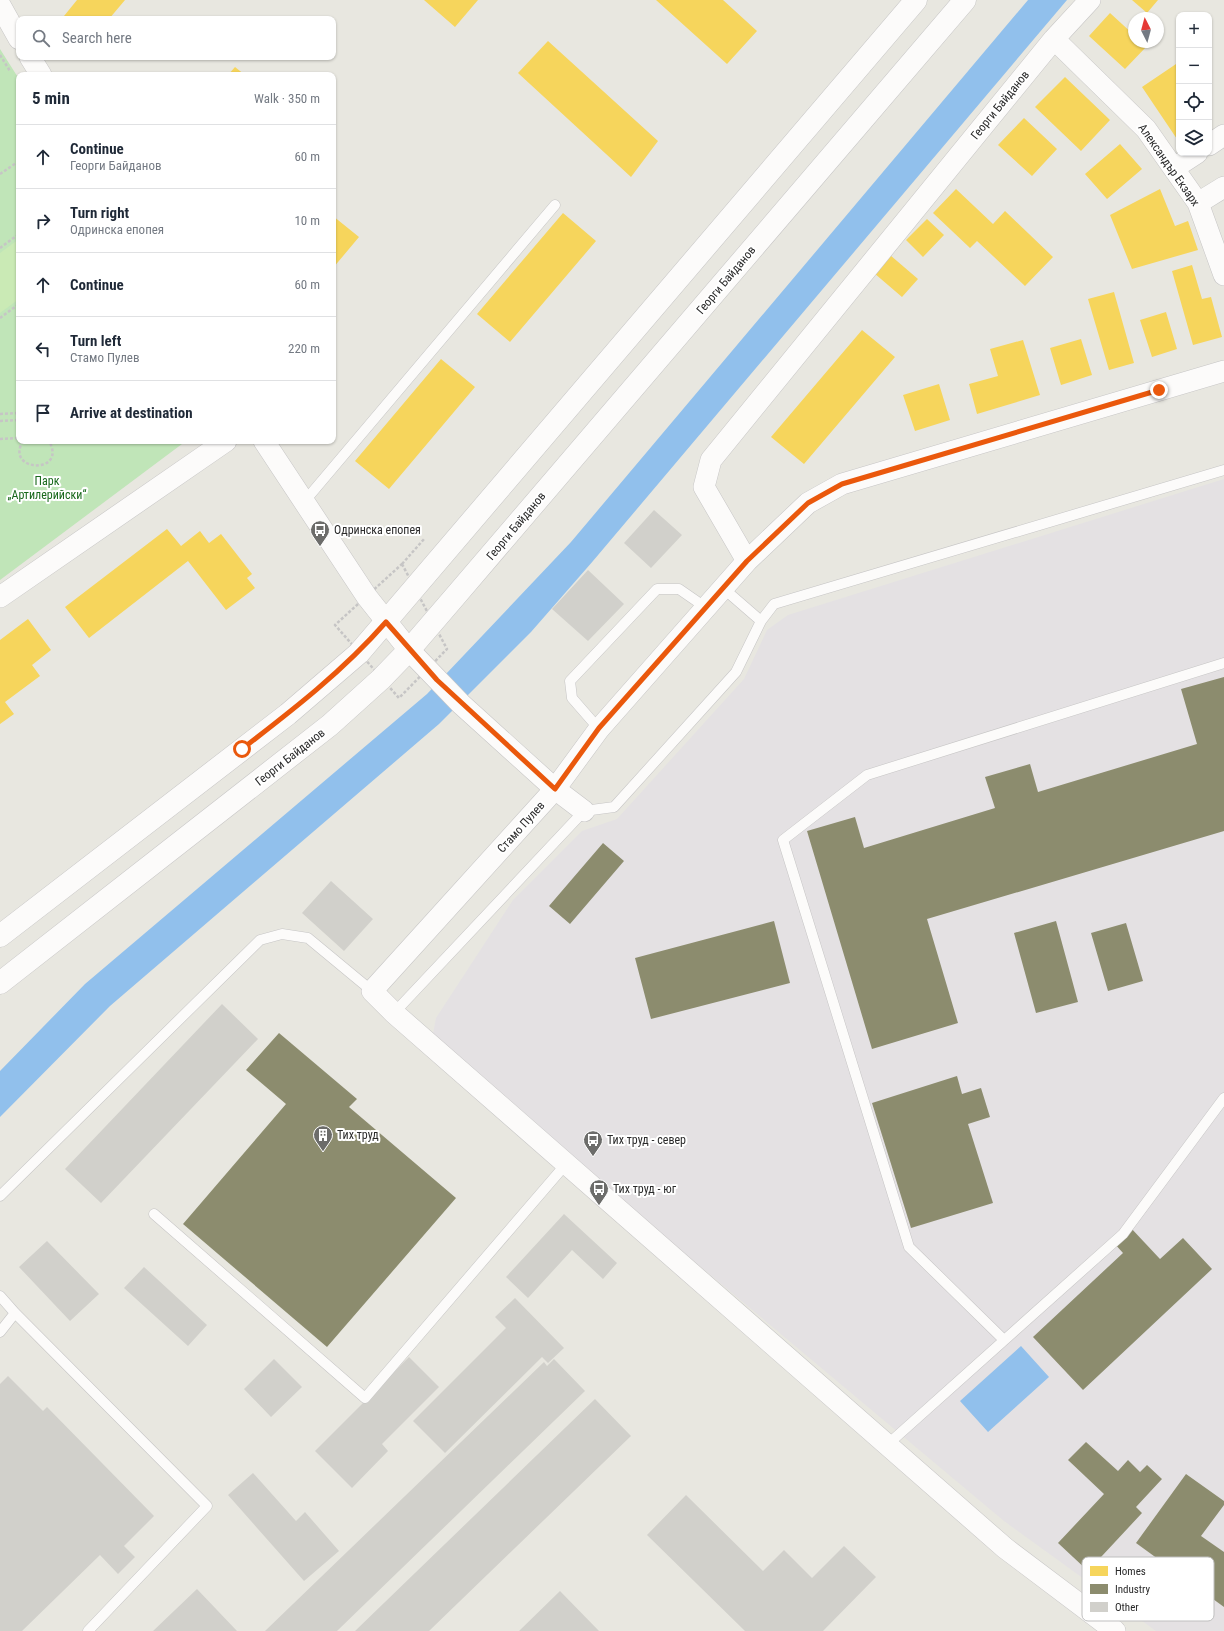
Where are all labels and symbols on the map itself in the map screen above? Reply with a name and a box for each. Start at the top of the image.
north arrow [1128,12,1164,48]
street label: Георги Байданов [968,68,1032,142]
street label: Александър Екзарх [1135,121,1203,209]
street label: Георги Байданов [693,243,759,317]
route end [1150,381,1168,399]
park label: Парк „Артилерийски“ [8,474,86,502]
street label: Георги Байданов [483,489,549,563]
bus stop icon: Одринска епопея [309,519,331,547]
place label: Одринска епопея [334,523,421,537]
street label: Георги Байданов [252,725,328,789]
route start [233,740,251,758]
street label: Стамо Пулев [494,799,548,855]
building icon: Тих труд [312,1124,334,1152]
place label: Тих труд [337,1128,379,1142]
bus stop icon: Тих труд - север [582,1129,604,1157]
place label: Тих труд - север [607,1133,686,1147]
bus stop icon: Тих труд - юг [588,1178,610,1206]
place label: Тих труд - юг [613,1182,677,1196]
legend [1082,1557,1214,1621]
text: Homes [1115,1565,1146,1578]
text: Industry [1115,1583,1151,1596]
text: Other [1115,1601,1139,1614]

